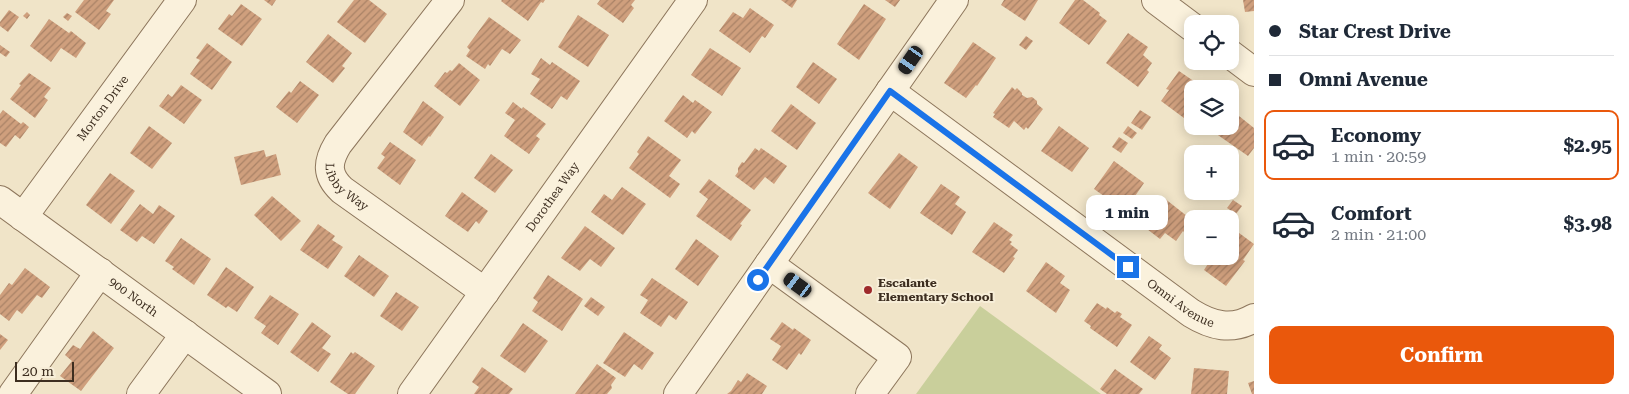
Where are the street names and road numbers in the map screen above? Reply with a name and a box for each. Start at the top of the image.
street label: Morton Drive [74,72,132,144]
street label: Dorothea Way [523,159,583,235]
street label: Libby Way [323,163,372,214]
street label: 900 North [106,274,161,320]
street label: Omni Avenue [1144,276,1216,330]

